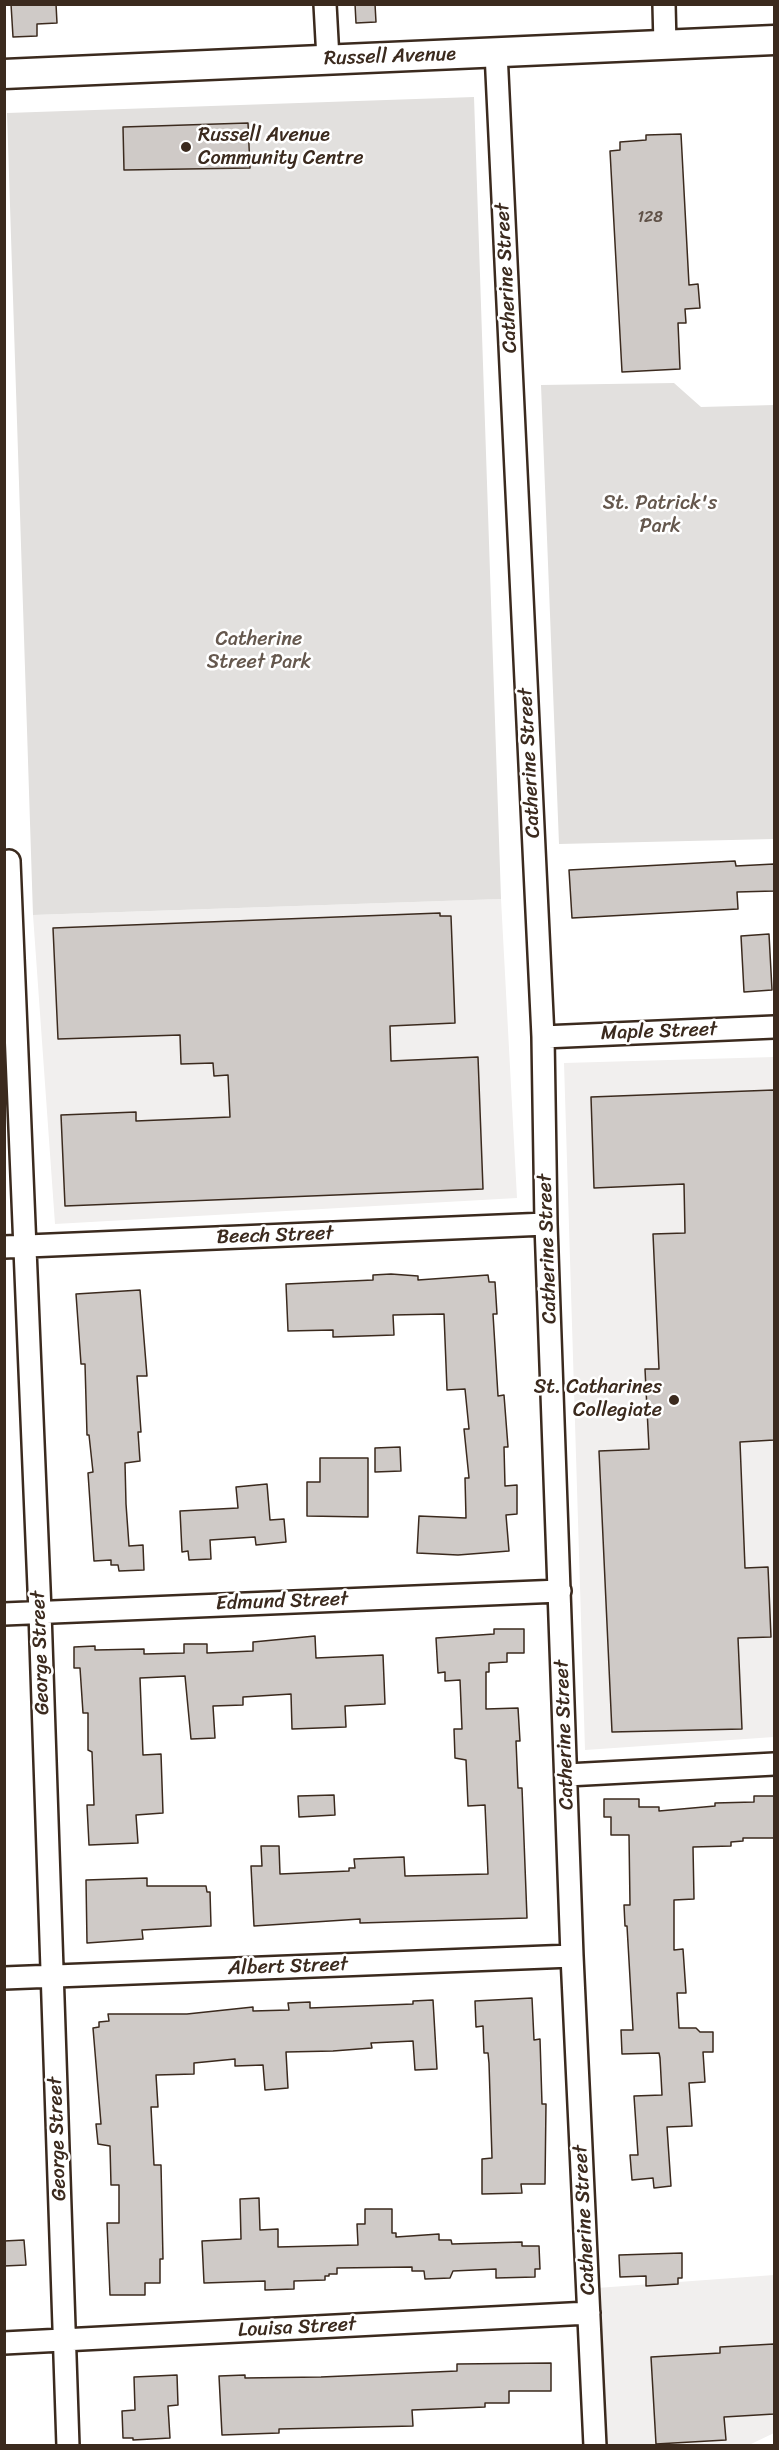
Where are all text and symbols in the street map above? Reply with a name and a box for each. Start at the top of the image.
street label: Russell Avenue [324,43,456,71]
place label: Russell Avenue Community Centre [198,124,364,171]
marker: Russell Avenue Community Centre [179,140,193,154]
street label: Catherine Street [491,202,523,354]
house number: 128 [637,208,663,228]
park label: St. Patrick's Park [603,492,717,539]
park label: Catherine Street Park [207,628,311,675]
street label: Catherine Street [514,687,546,839]
street label: Maple Street [601,1018,717,1046]
street label: Catherine Street [533,1174,563,1324]
street label: Beech Street [216,1222,334,1250]
place label: St. Catharines Collegiate [534,1376,662,1423]
marker: St. Catharines Collegiate [667,1393,681,1407]
street label: Edmund Street [215,1588,349,1616]
street label: George Street [27,1591,55,1715]
street label: Catherine Street [550,1660,580,1810]
street label: Albert Street [228,1953,348,1981]
street label: George Street [44,2077,72,2201]
street label: Catherine Street [569,2144,601,2296]
street label: Louisa Street [237,2313,357,2343]

